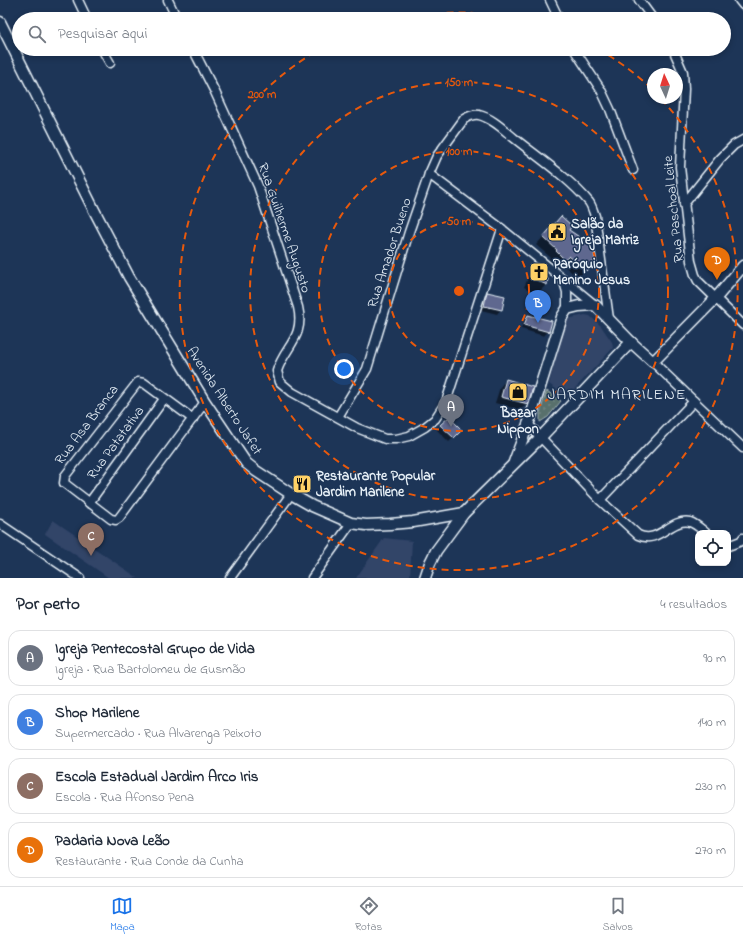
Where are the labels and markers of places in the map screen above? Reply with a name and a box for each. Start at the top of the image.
place label: Salão da Igreja Matriz [571,214,640,253]
public building icon: Salão da Igreja Matriz [546,221,568,243]
pin: D [704,247,730,280]
place label: Paróquio Menino Jesus [553,254,630,291]
church icon: Paróquio Menino Jesus [528,261,550,283]
centre of rings [452,284,466,298]
pin: B [525,290,551,323]
shop icon: Bazar Nippon [507,381,529,403]
pin: A [438,394,464,427]
place label: Bazar Nippon [497,403,539,440]
place label: Restaurante Popular Jardim Marilene [315,466,436,503]
restaurant icon: Restaurante Popular Jardim Marilene [291,473,313,495]
pin: C [78,523,104,556]

